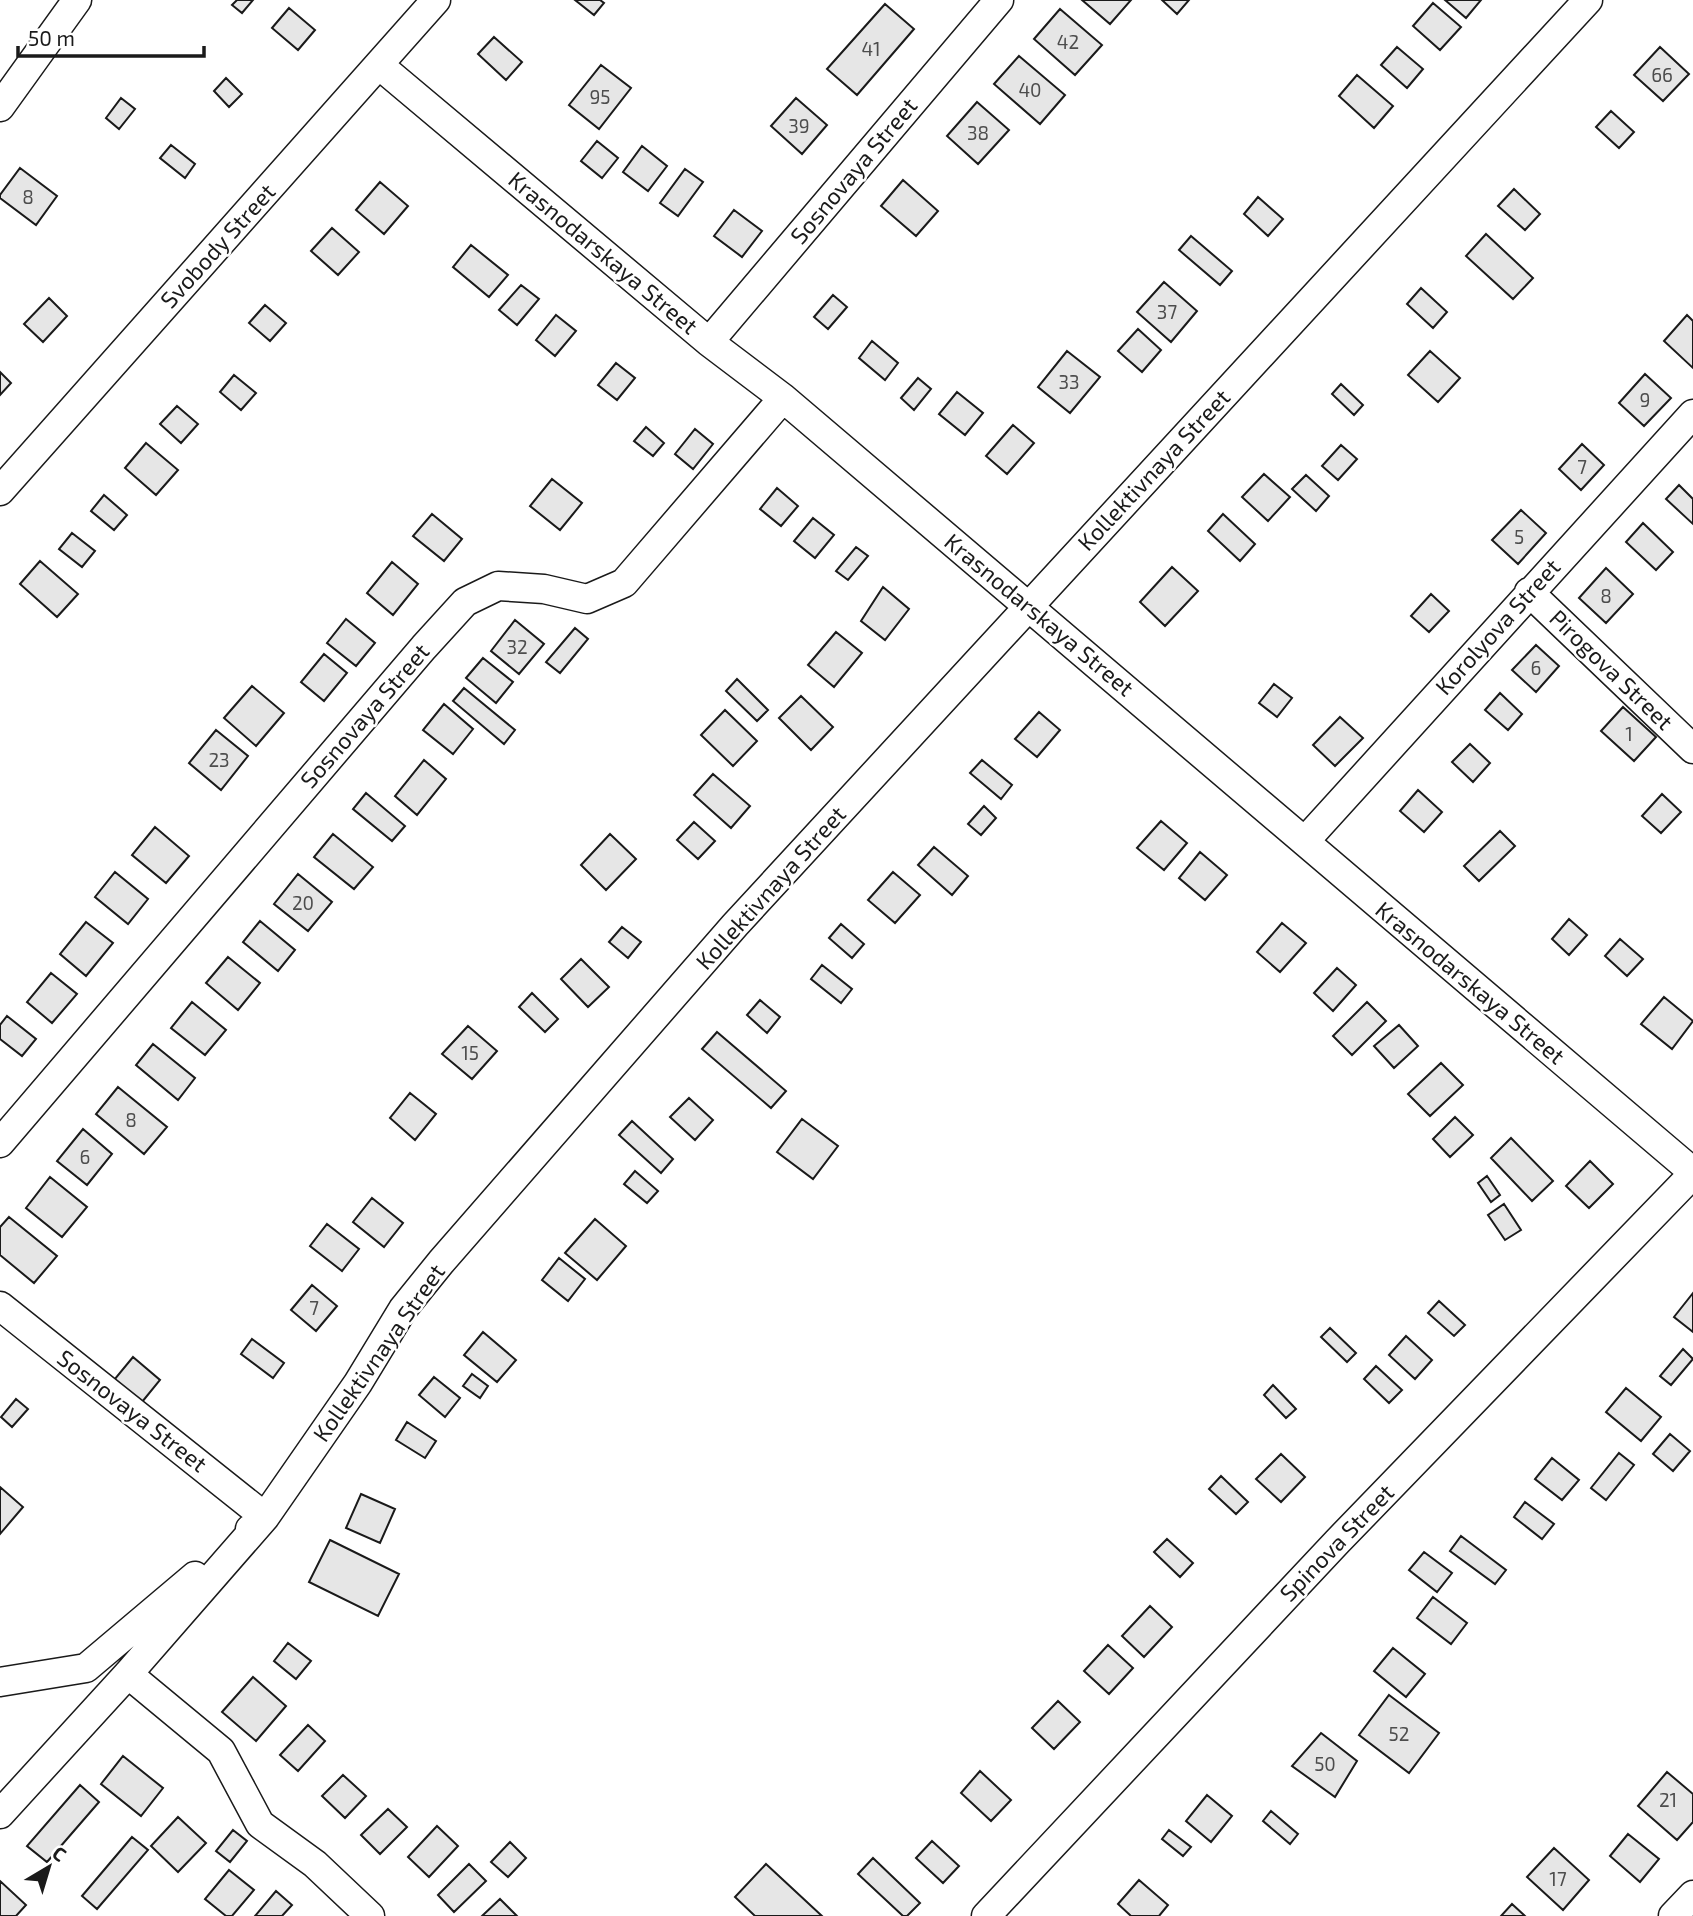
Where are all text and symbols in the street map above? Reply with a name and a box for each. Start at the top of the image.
scale bar [18,14,203,58]
text: 50 m [28,25,75,50]
house number: 42 [1057,30,1079,53]
house number: 41 [861,37,881,60]
house number: 66 [1651,63,1673,86]
house number: 40 [1018,78,1042,101]
house number: 95 [589,85,611,108]
street label: Sosnovaya Street [784,91,923,249]
house number: 39 [788,114,810,137]
house number: 38 [967,121,989,144]
street label: Krasnodarskaya Street [503,165,704,340]
street label: Svobody Street [154,177,281,313]
house number: 8 [22,185,34,208]
house number: 37 [1157,300,1177,323]
house number: 33 [1058,370,1080,393]
street label: Kollektivnaya Street [1071,383,1235,556]
house number: 9 [1640,388,1650,411]
house number: 7 [1577,455,1587,478]
house number: 5 [1514,525,1524,548]
street label: Krasnodarskaya Street [939,527,1140,702]
street label: Korolyova Street [1429,552,1566,700]
house number: 8 [1600,584,1612,607]
street label: Pirogova Street [1544,603,1679,735]
house number: 32 [506,635,528,658]
street label: Sosnovaya Street [294,637,435,793]
house number: 6 [1531,656,1541,679]
house number: 1 [1625,722,1633,745]
house number: 23 [208,748,230,771]
street label: Kollektivnaya Street [689,800,851,975]
house number: 20 [292,891,314,914]
street label: Krasnodarskaya Street [1370,895,1571,1070]
house number: 15 [461,1041,479,1064]
house number: 8 [125,1108,137,1131]
house number: 6 [80,1145,90,1168]
street label: Kollektivnaya Street [306,1258,450,1447]
house number: 7 [309,1296,319,1319]
street label: Sosnovaya Street [52,1343,213,1478]
street label: Spinova Street [1273,1478,1399,1607]
house number: 52 [1389,1722,1409,1745]
house number: 50 [1314,1752,1336,1775]
house number: 21 [1659,1788,1677,1811]
north arrow [14,1832,84,1902]
text: С [48,1841,71,1866]
house number: 17 [1549,1867,1567,1890]

